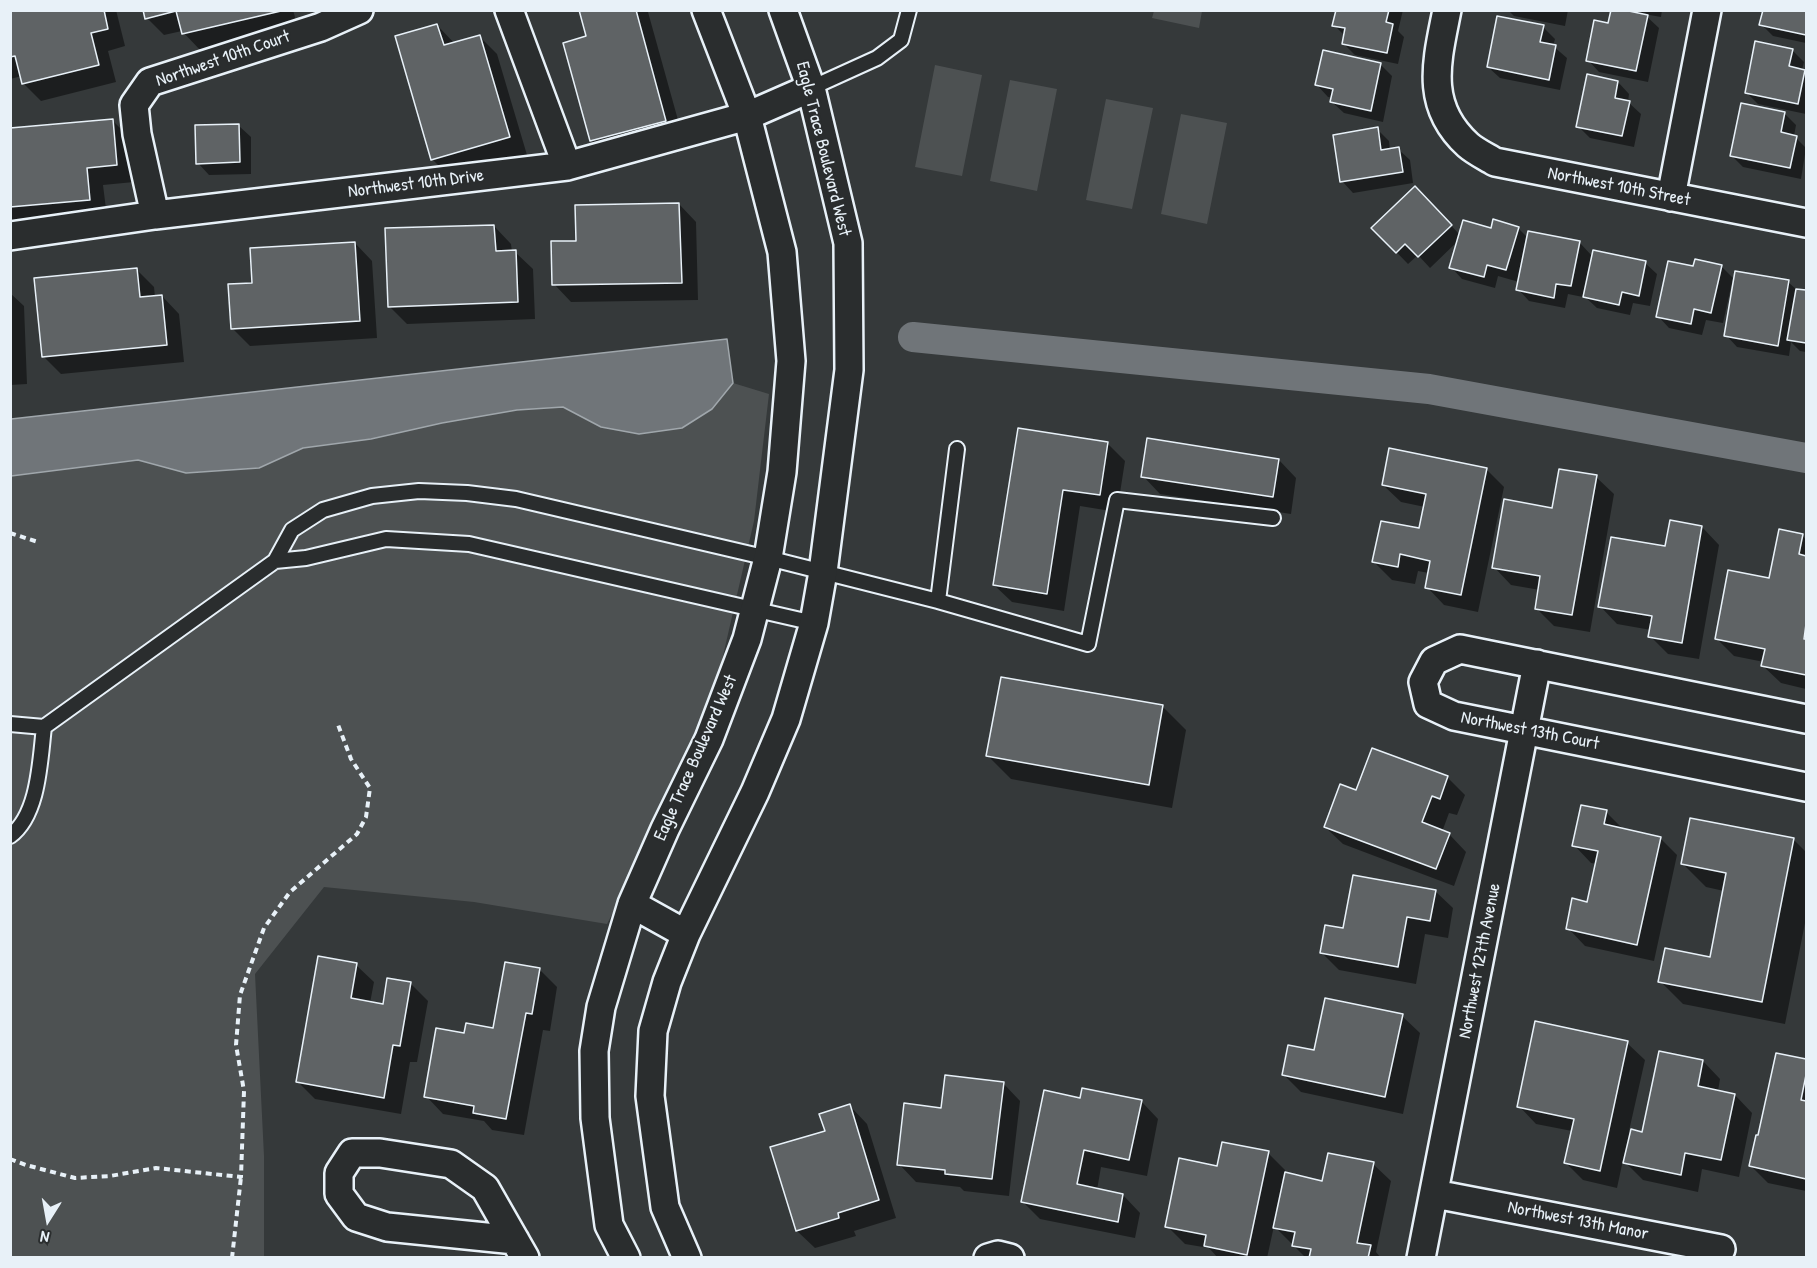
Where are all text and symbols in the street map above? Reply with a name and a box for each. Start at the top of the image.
street label: Northwest 10th Court [153,26,293,92]
street label: Eagle Trace Boulevard West [791,60,855,238]
street label: Northwest 10th Street [1546,163,1692,211]
street label: Northwest 10th Drive [347,165,485,203]
street label: Eagle Trace Boulevard West [650,672,742,844]
street label: Northwest 13th Court [1459,707,1601,755]
street label: Northwest 127th Avenue [1454,882,1506,1040]
north arrow [18,1190,78,1250]
street label: Northwest 13th Manor [1506,1197,1650,1245]
text: N [38,1226,51,1249]

